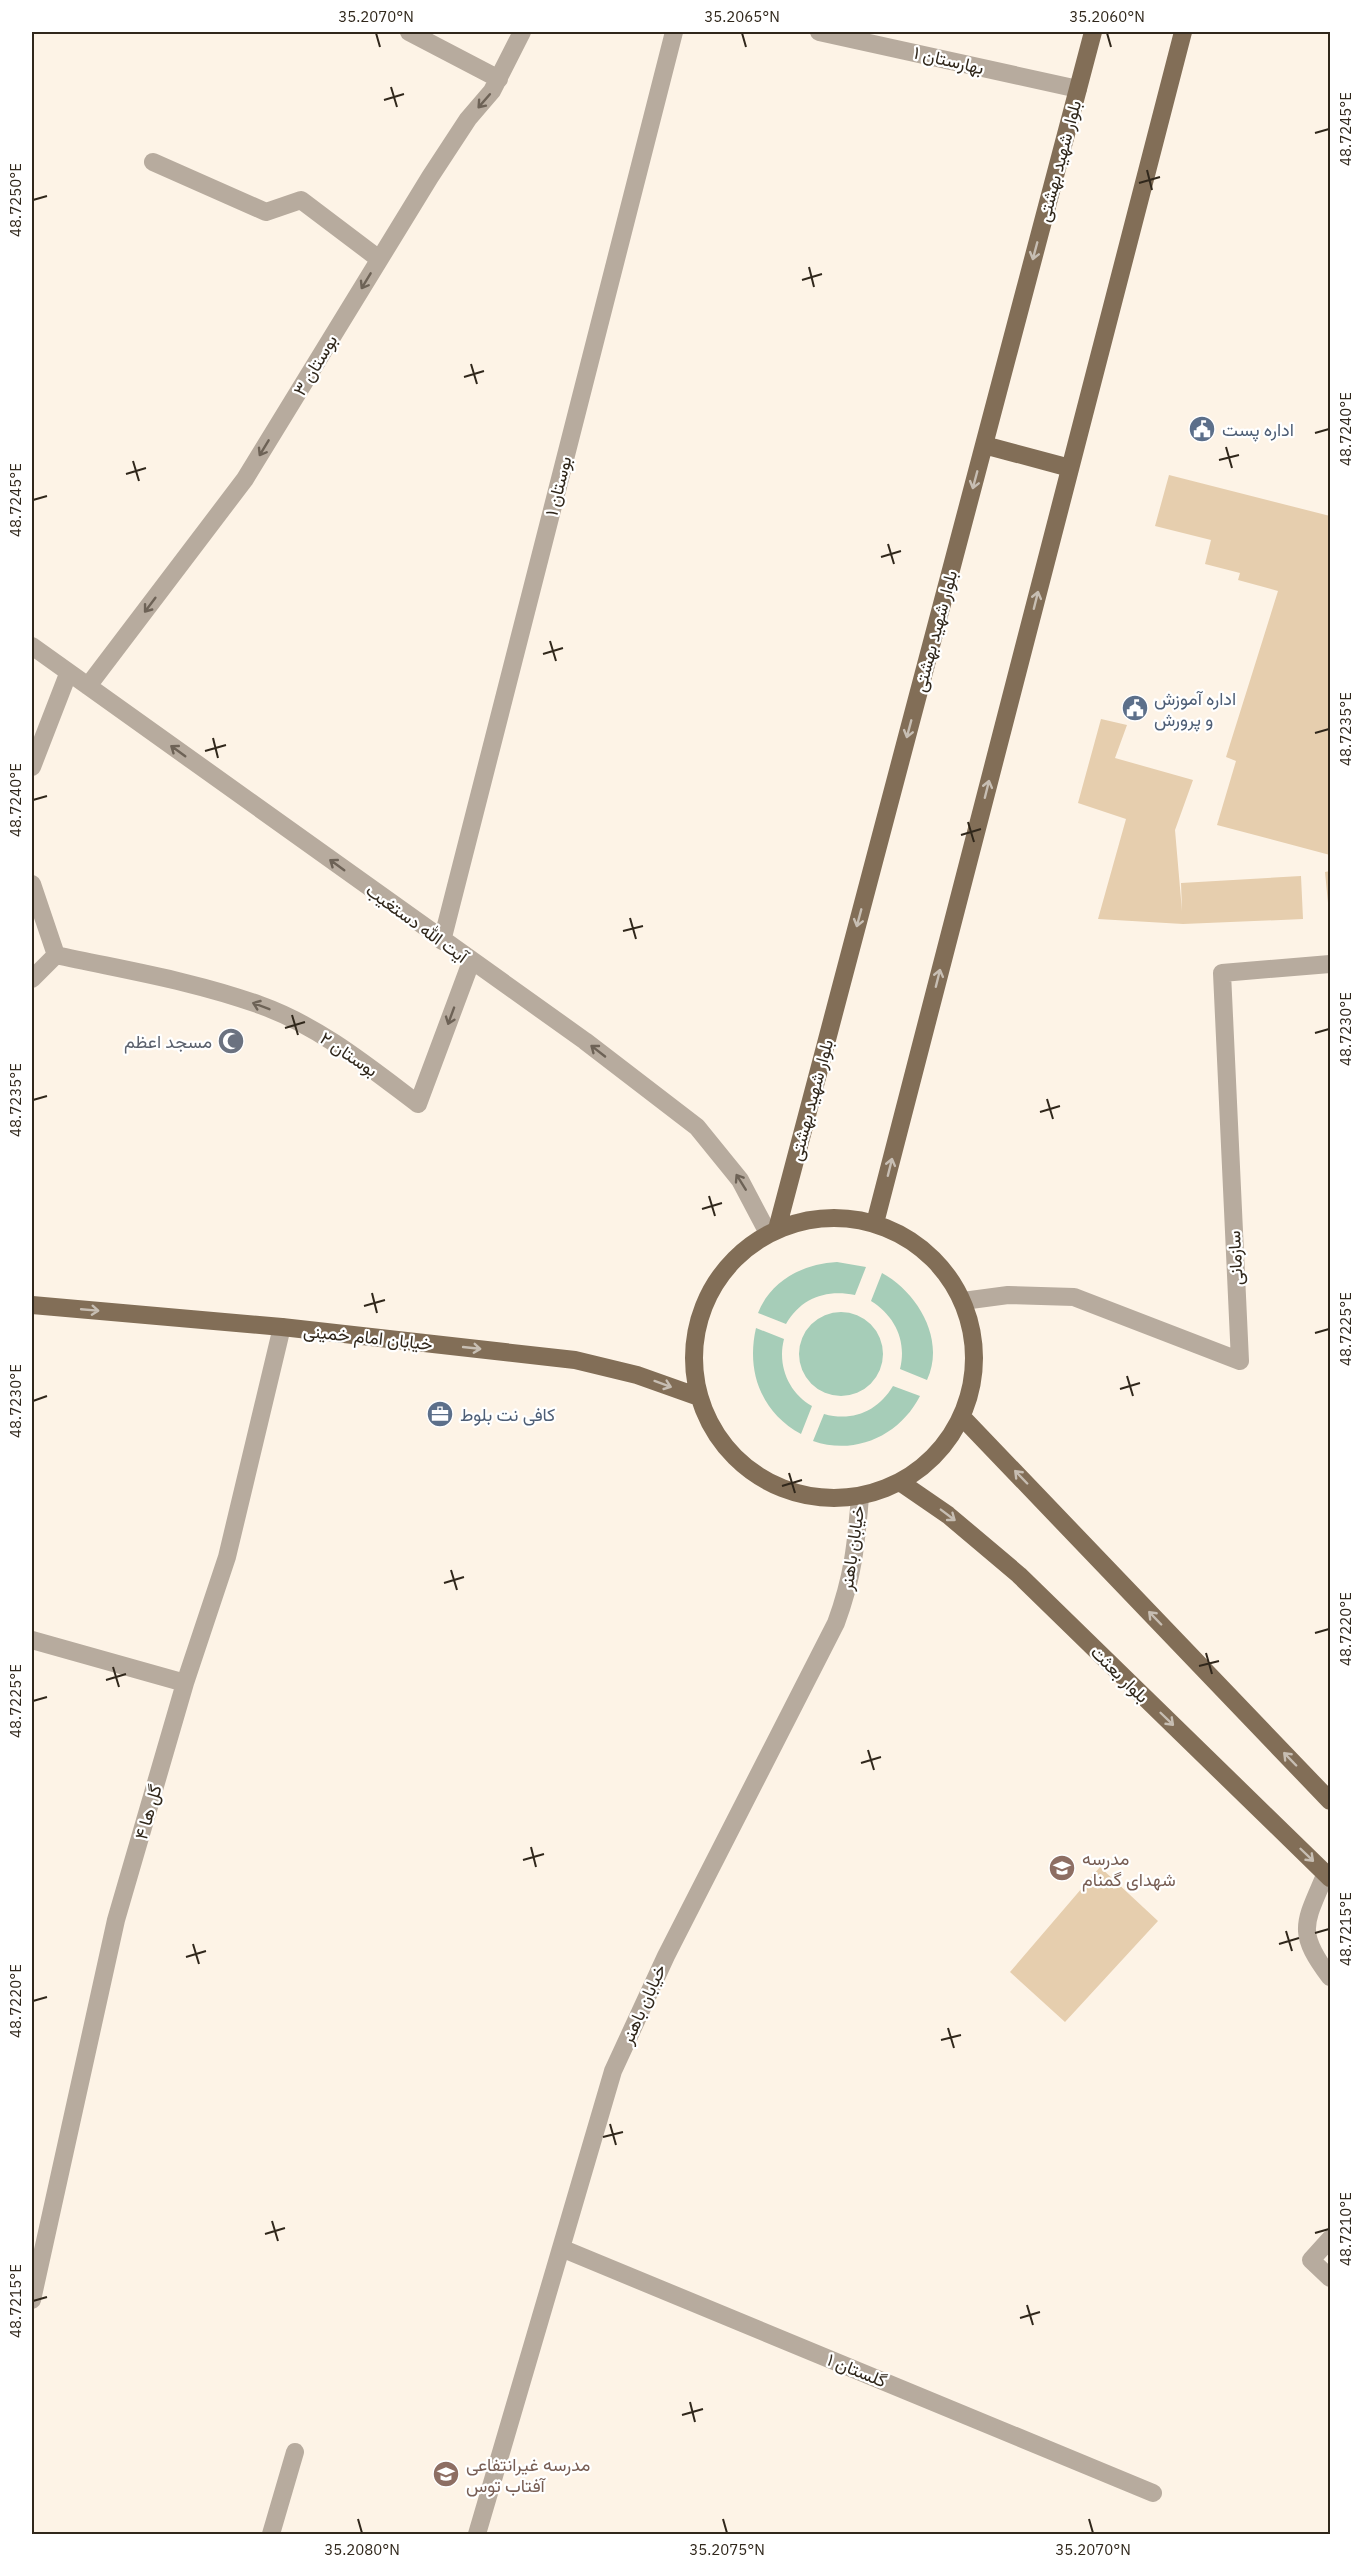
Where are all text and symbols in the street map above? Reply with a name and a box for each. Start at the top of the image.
text: 35.2070°N [338,7,414,26]
text: 35.2065°N [704,7,780,26]
text: 35.2060°N [1069,7,1145,26]
street label: بهارستان ۱ [912,41,986,79]
text: 48.7245°E [1336,92,1355,166]
one-way arrow [477,93,491,108]
street label: بلوار شهید بهشتی [1032,98,1086,224]
text: 48.7250°E [6,163,25,237]
one-way arrow [1029,241,1041,260]
one-way arrow [359,272,371,289]
street label: بوستان ۳ [288,330,342,400]
text: 48.7240°E [1336,392,1355,466]
public building icon: اداره پست [1187,414,1217,444]
place label: اداره پست [1222,418,1294,442]
one-way arrow [258,439,270,456]
street label: بوستان ۱ [539,454,577,518]
text: 48.7245°E [6,463,25,537]
one-way arrow [969,470,980,489]
street label: بلوار شهید بهشتی [908,568,962,694]
one-way arrow [1030,591,1042,610]
one-way arrow [143,597,156,613]
place label: اداره آموزش و پرورش [1154,687,1236,732]
text: 48.7235°E [1336,692,1355,766]
public building icon: اداره آموزش و پرورش [1120,693,1150,723]
one-way arrow [903,719,915,738]
one-way arrow [171,745,187,757]
text: 48.7240°E [6,763,25,837]
one-way arrow [982,780,994,799]
one-way arrow [329,859,345,871]
street label: آیت الله دستغیب [362,878,474,969]
one-way arrow [853,908,865,927]
one-way arrow [933,969,945,988]
text: 48.7230°E [1336,992,1355,1066]
one-way arrow [253,1000,271,1011]
one-way arrow [445,1007,456,1025]
mosque icon: مسجد اعظم [216,1026,246,1056]
street label: بوستان ۲ [316,1026,382,1082]
place label: مسجد اعظم [124,1030,212,1054]
street label: بلوار شهید بهشتی [784,1037,838,1163]
one-way arrow [590,1045,606,1058]
text: 48.7235°E [6,1063,25,1137]
one-way arrow [884,1157,896,1176]
one-way arrow [734,1174,746,1191]
street label: سازمانی [1222,1230,1248,1286]
text: 48.7225°E [1336,1292,1355,1366]
one-way arrow [79,1305,99,1316]
street label: خیابان امام خمینی [302,1319,434,1356]
one-way arrow [461,1343,481,1354]
text: 48.7230°E [6,1364,25,1438]
one-way arrow [653,1380,672,1391]
office icon: کافی نت بلوط [425,1399,455,1429]
place label: کافی نت بلوط [460,1403,555,1426]
one-way arrow [1013,1469,1028,1484]
street label: خیابان باهنر [835,1504,869,1593]
one-way arrow [940,1509,956,1522]
text: 48.7220°E [1336,1592,1355,1666]
one-way arrow [1148,1610,1163,1625]
street label: بلوار بعثت [1086,1641,1154,1707]
text: 48.7225°E [6,1664,25,1738]
one-way arrow [1160,1712,1175,1727]
one-way arrow [1283,1751,1297,1766]
street label: گل ها ۴ [129,1782,167,1842]
place label: مدرسه شهدای گمنام [1082,1847,1176,1892]
one-way arrow [1300,1848,1315,1862]
school or university icon: مدرسه شهدای گمنام [1047,1853,1077,1883]
text: 48.7215°E [1336,1892,1355,1966]
street label: خیابان باهنر [615,1960,671,2049]
text: 48.7220°E [6,1964,25,2038]
text: 48.7210°E [1336,2192,1355,2266]
text: 48.7215°E [6,2264,25,2338]
street label: گلستان ۱ [824,2348,890,2392]
place label: مدرسه غیرانتفاعی آفتاب توس [466,2453,590,2497]
school or university icon: مدرسه غیرانتفاعی آفتاب توس [431,2459,461,2489]
text: 35.2080°N [324,2540,400,2559]
text: 35.2075°N [689,2540,765,2559]
text: 35.2070°N [1055,2540,1131,2559]

